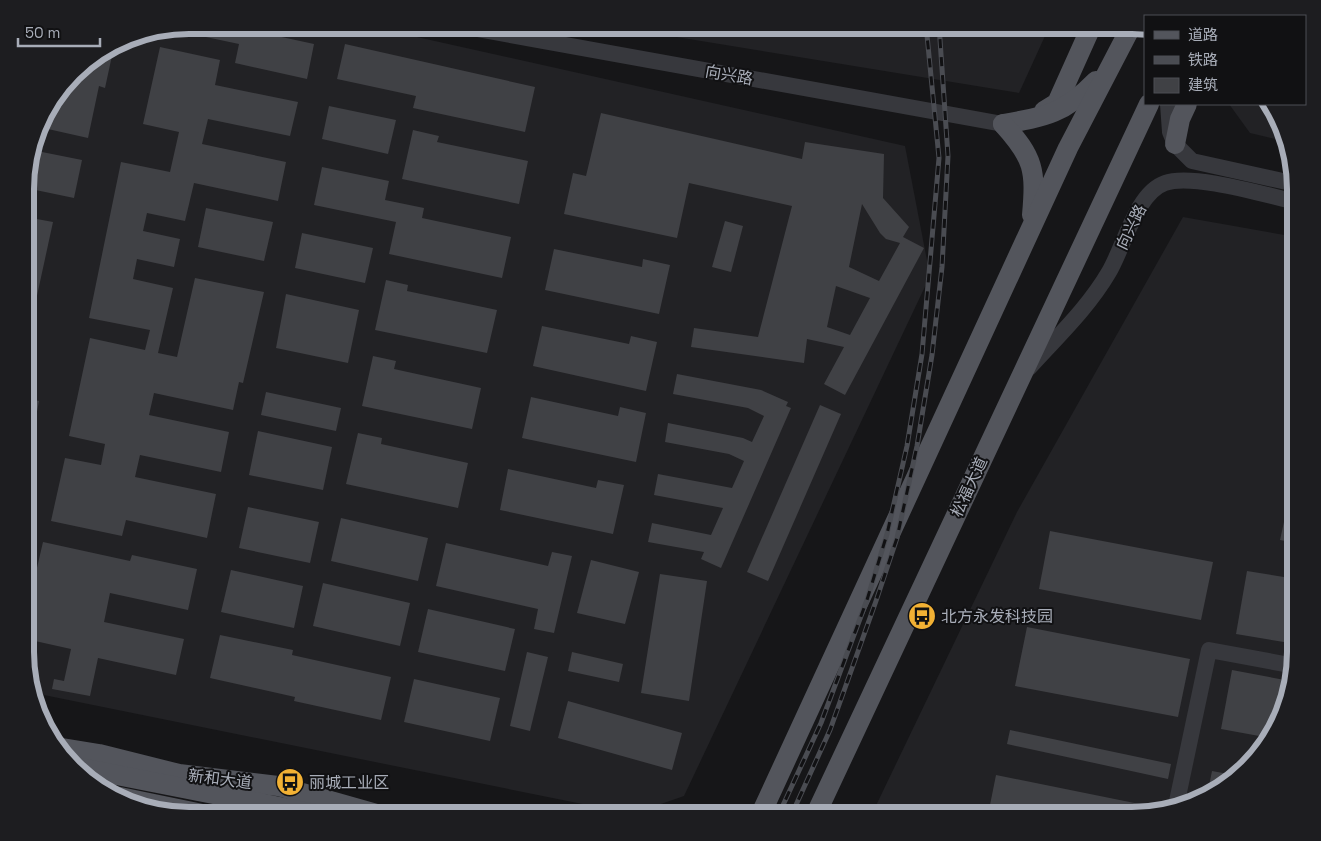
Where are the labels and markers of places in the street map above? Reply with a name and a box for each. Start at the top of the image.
bus stop icon: 北方永发科技园 [907,601,937,631]
place label: 北方永发科技园 [941,606,1053,627]
bus stop icon: 丽城工业区 [275,767,305,797]
place label: 丽城工业区 [309,772,389,793]

